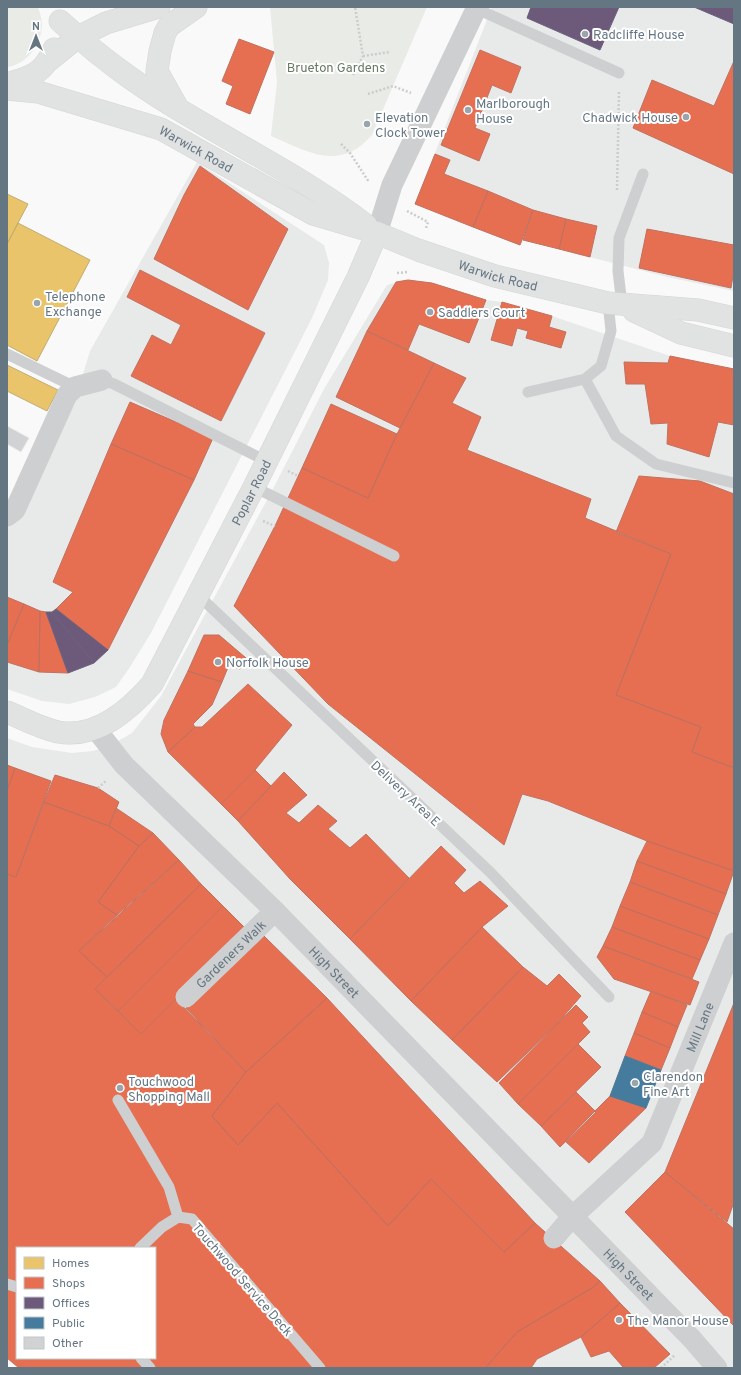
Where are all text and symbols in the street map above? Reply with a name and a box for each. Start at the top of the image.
north arrow [16,16,56,56]
text: N [32,20,40,34]
place label: Radcliffe House [593,28,685,44]
marker: Radcliffe House [580,29,590,39]
park label: Brueton Gardens [287,61,385,77]
place label: Marlborough House [476,97,550,128]
marker: Marlborough House [463,105,473,115]
place label: Elevation Clock Tower [375,111,445,142]
place label: Chadwick House [582,111,678,127]
marker: Chadwick House [681,112,691,122]
marker: Elevation Clock Tower [362,119,372,129]
street label: Warwick Road [156,123,235,177]
street label: Warwick Road [456,258,539,296]
place label: Telephone Exchange [45,290,106,321]
marker: Telephone Exchange [32,298,42,308]
place label: Saddlers Court [438,306,525,322]
marker: Saddlers Court [425,307,435,317]
street label: Poplar Road [229,458,276,529]
place label: Norfolk House [226,656,309,672]
marker: Norfolk House [213,657,223,667]
street label: Delivery Area E [367,758,443,831]
street label: Gardeners Walk [194,918,270,993]
street label: High Street [304,944,362,1003]
street label: Mill Lane [684,1000,719,1055]
place label: Clarendon Fine Art [643,1070,703,1101]
place label: Touchwood Shopping Mall [128,1075,210,1106]
marker: Clarendon Fine Art [630,1078,640,1088]
marker: Touchwood Shopping Mall [115,1083,125,1093]
street label: Touchwood Service Deck [188,1220,295,1340]
street label: High Street [599,1246,656,1305]
legend [16,1247,156,1359]
text: Homes [52,1256,89,1272]
text: Shops [52,1276,85,1292]
text: Offices [52,1296,90,1312]
place label: The Manor House [627,1314,729,1330]
marker: The Manor House [614,1315,624,1325]
text: Public [52,1316,85,1332]
text: Other [52,1336,84,1352]

